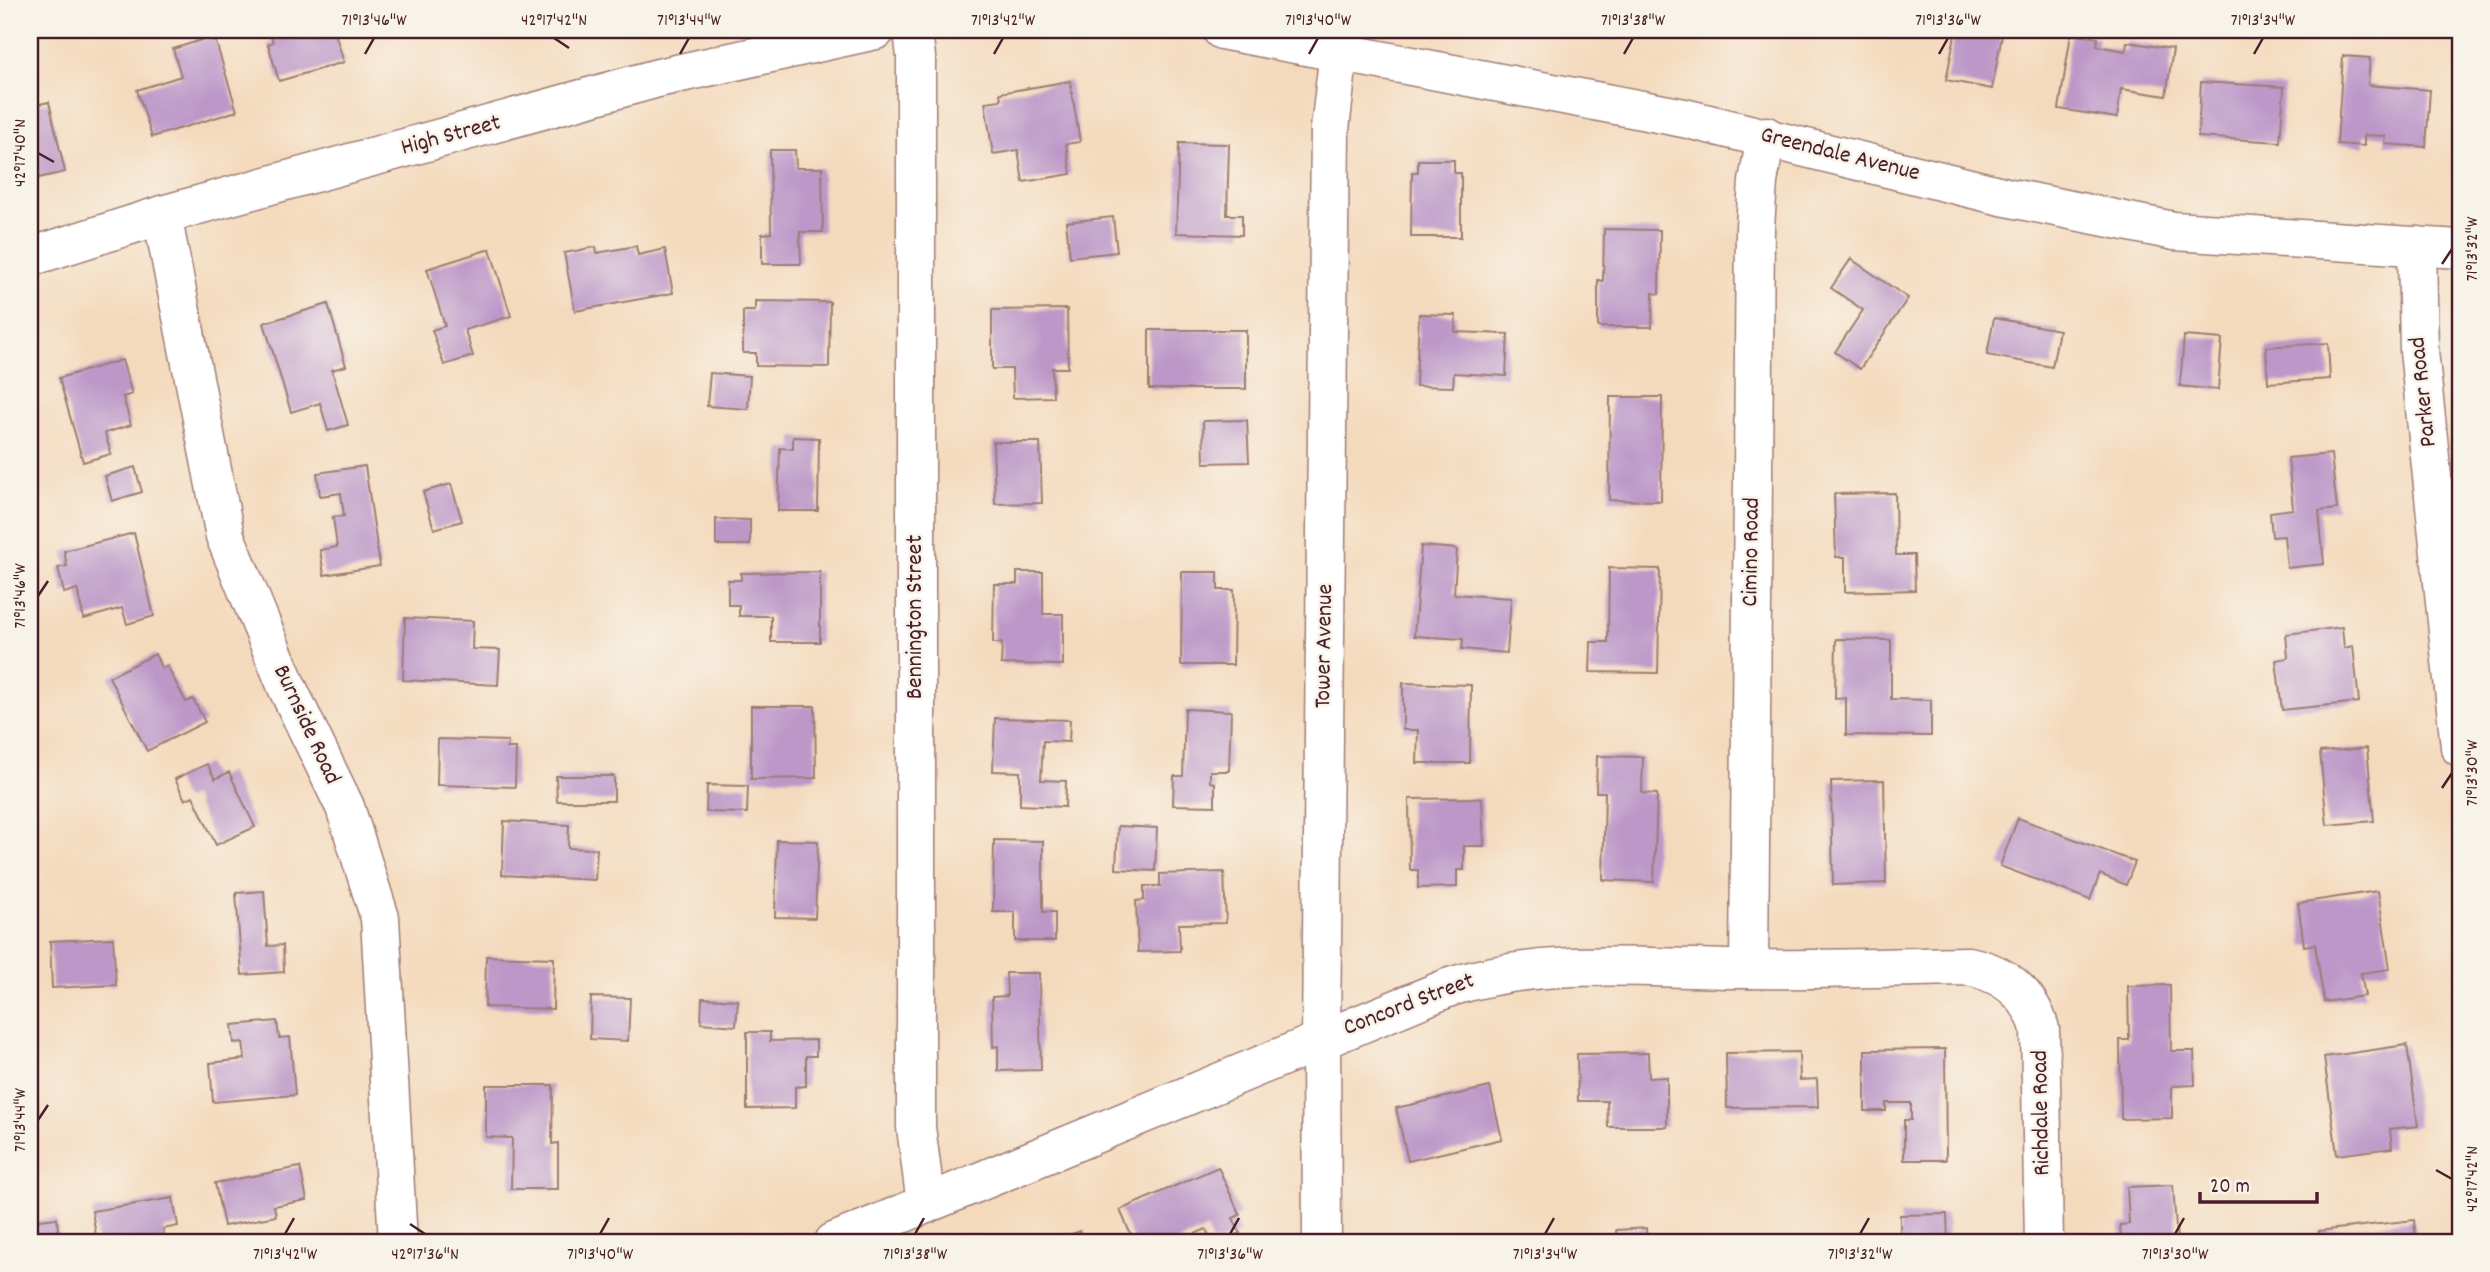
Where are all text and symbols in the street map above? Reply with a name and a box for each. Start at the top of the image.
text: 71°13'46"W [341,9,407,34]
text: 42°17'42"N [521,9,587,34]
text: 71°13'44"W [657,9,722,34]
text: 71°13'42"W [971,9,1036,34]
text: 71°13'40"W [1285,9,1352,34]
text: 71°13'38"W [1601,9,1666,34]
text: 71°13'36"W [1915,9,1981,34]
text: 71°13'34"W [2231,9,2296,34]
street label: High Street [397,106,505,166]
text: 42°17'40"N [9,119,34,187]
street label: Greendale Avenue [1757,119,1923,191]
text: 71°13'32"W [2461,216,2486,281]
street label: Parker Road [2401,335,2447,449]
street label: Cimino Road [1734,497,1770,607]
street label: Bennington Street [899,535,933,699]
text: 71°13'46"W [9,563,34,629]
street label: Tower Avenue [1307,584,1343,708]
street label: Burnside Road [263,660,349,790]
text: 71°13'30"W [2461,739,2486,806]
street label: Concord Street [1339,964,1480,1046]
street label: Richdale Road [2024,1050,2060,1176]
text: 71°13'44"W [9,1087,34,1152]
text: 42°17'42"N [2461,1146,2486,1212]
scale bar [2200,1160,2317,1204]
text: 20 m [2210,1173,2250,1203]
text: 71°13'42"W [253,1243,318,1268]
text: 42°17'36"N [391,1243,459,1268]
text: 71°13'40"W [567,1243,634,1268]
text: 71°13'38"W [883,1243,948,1268]
text: 71°13'36"W [1197,1243,1263,1268]
text: 71°13'34"W [1513,1243,1578,1268]
text: 71°13'32"W [1828,1243,1893,1268]
text: 71°13'30"W [2142,1243,2209,1268]

